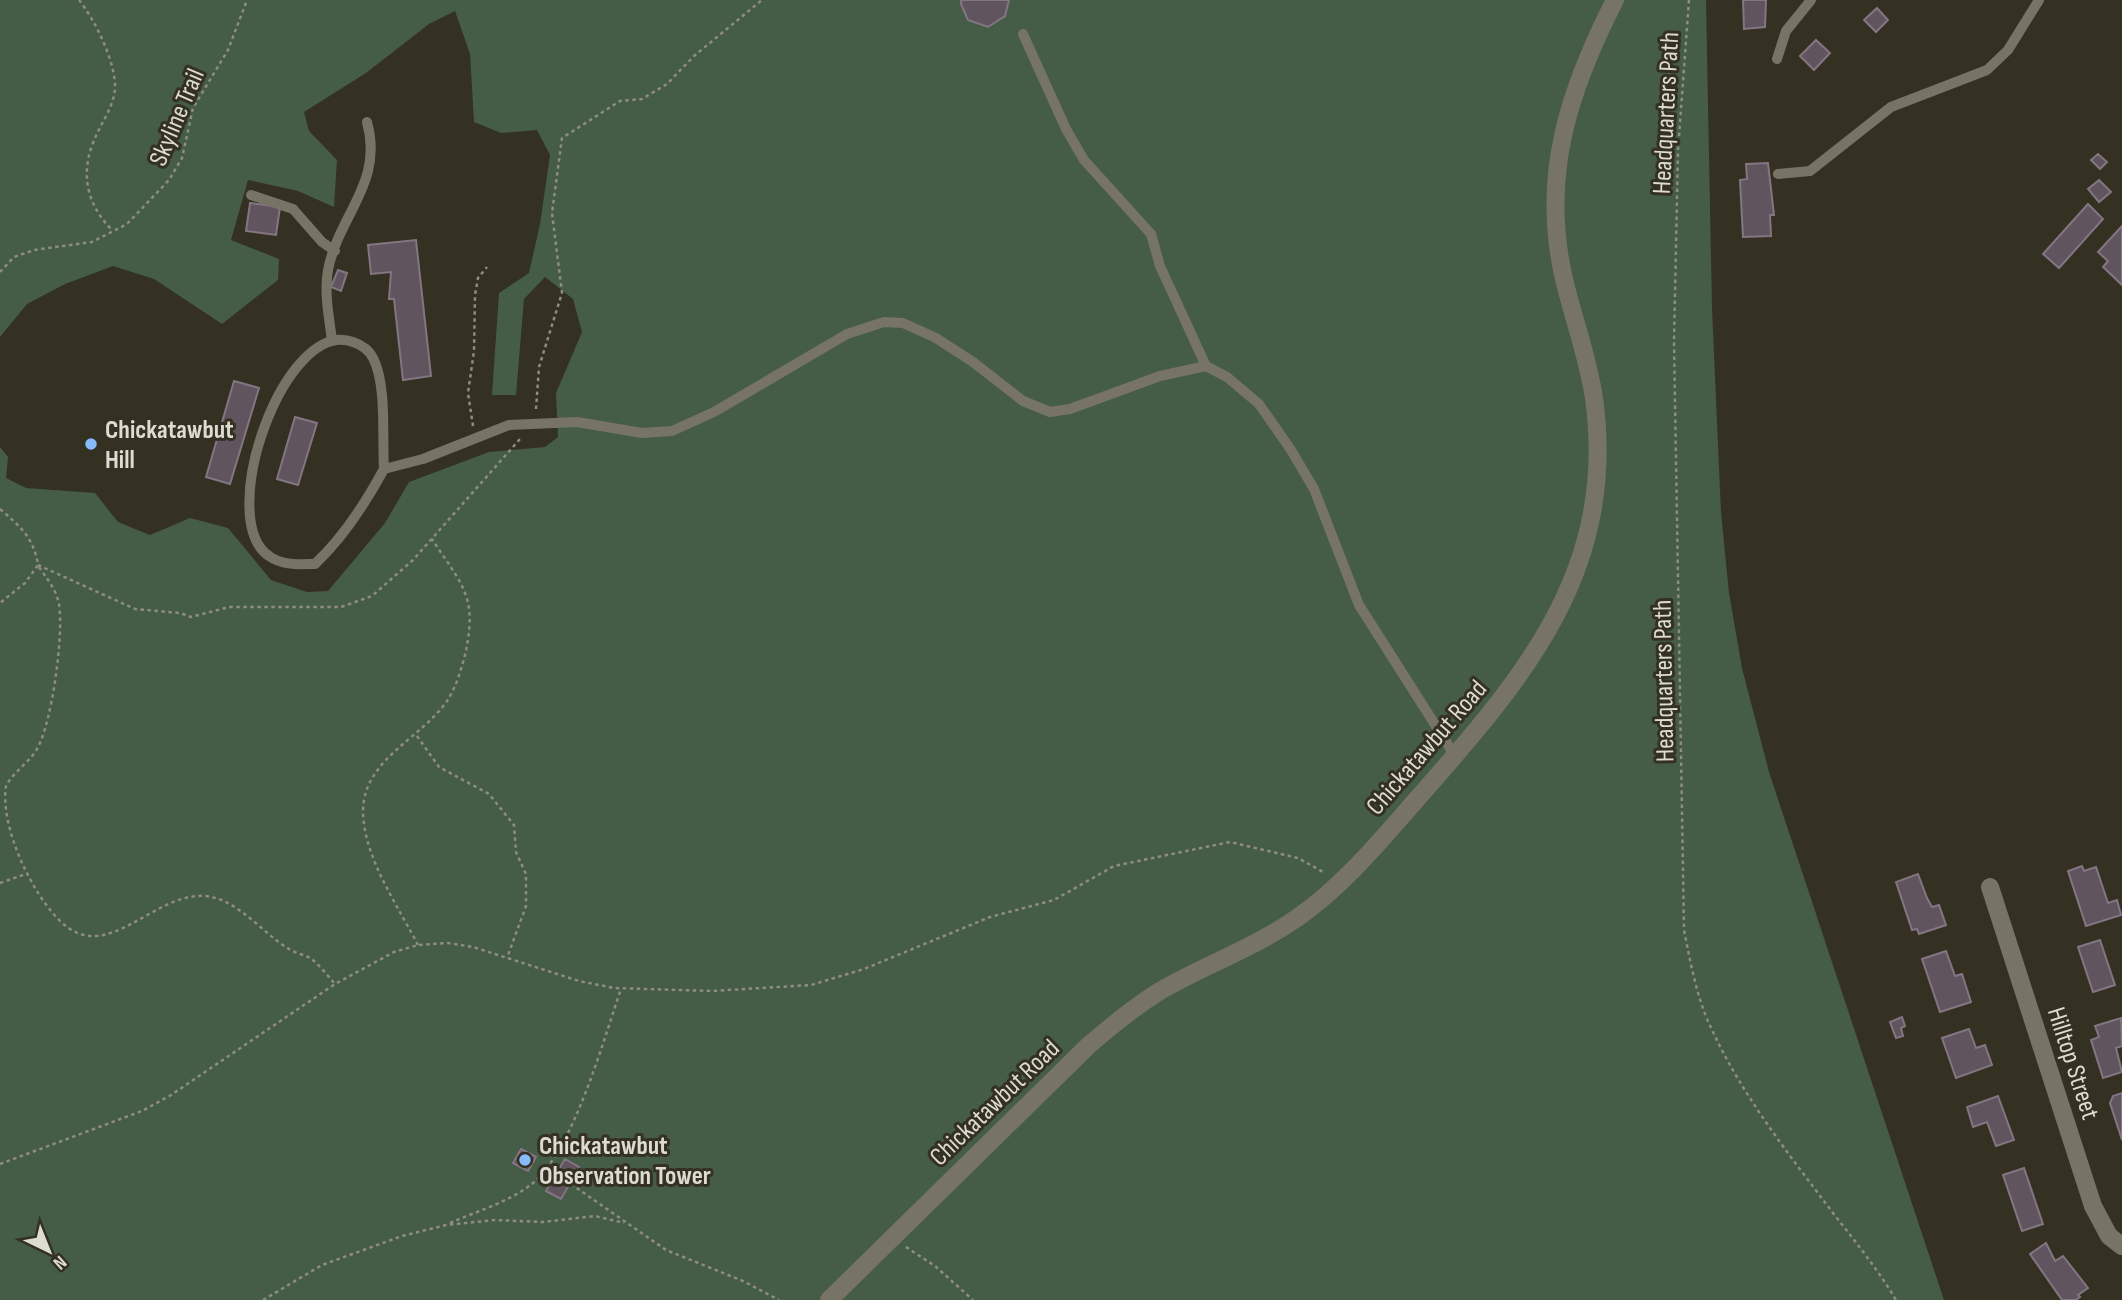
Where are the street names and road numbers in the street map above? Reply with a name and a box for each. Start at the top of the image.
street label: Headquarters Path [1647,31,1686,195]
street label: Skyline Trail [143,64,212,171]
street label: Headquarters Path [1648,600,1681,762]
street label: Chickatawbut Road [1360,674,1494,822]
street label: Hilltop Street [2040,1004,2105,1123]
street label: Chickatawbut Road [924,1033,1066,1173]

